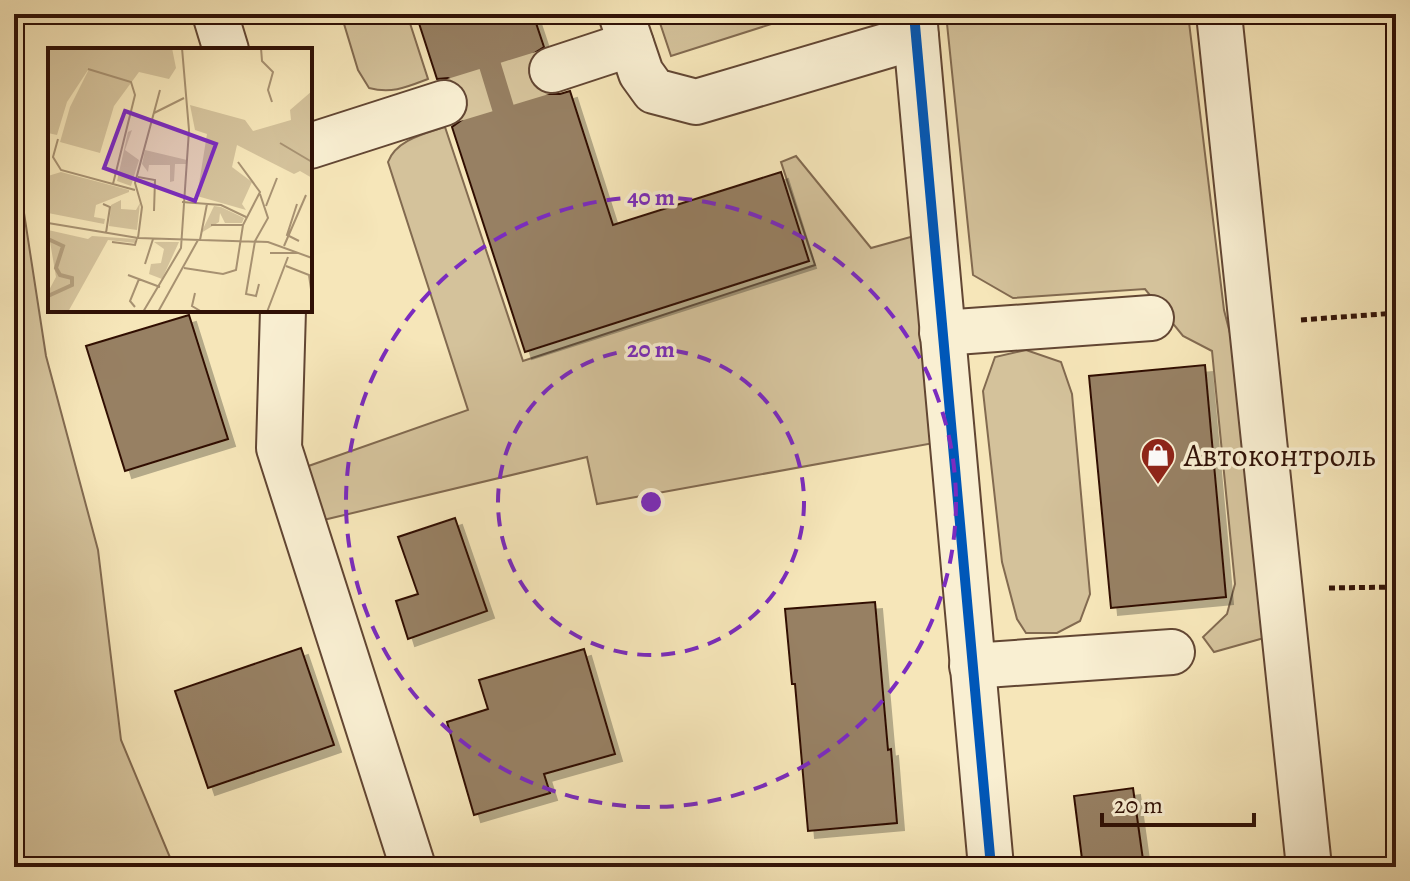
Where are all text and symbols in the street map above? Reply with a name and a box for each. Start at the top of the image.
inset map [48,48,312,312]
text: 40 m [627,181,675,213]
text: 20 m [627,333,675,365]
place label: Автоконтроль [1183,433,1376,477]
shop icon: Автоконтроль [1139,436,1177,486]
centre of rings [637,488,665,516]
scale bar [1102,777,1254,827]
text: 20 m [1114,789,1163,821]

